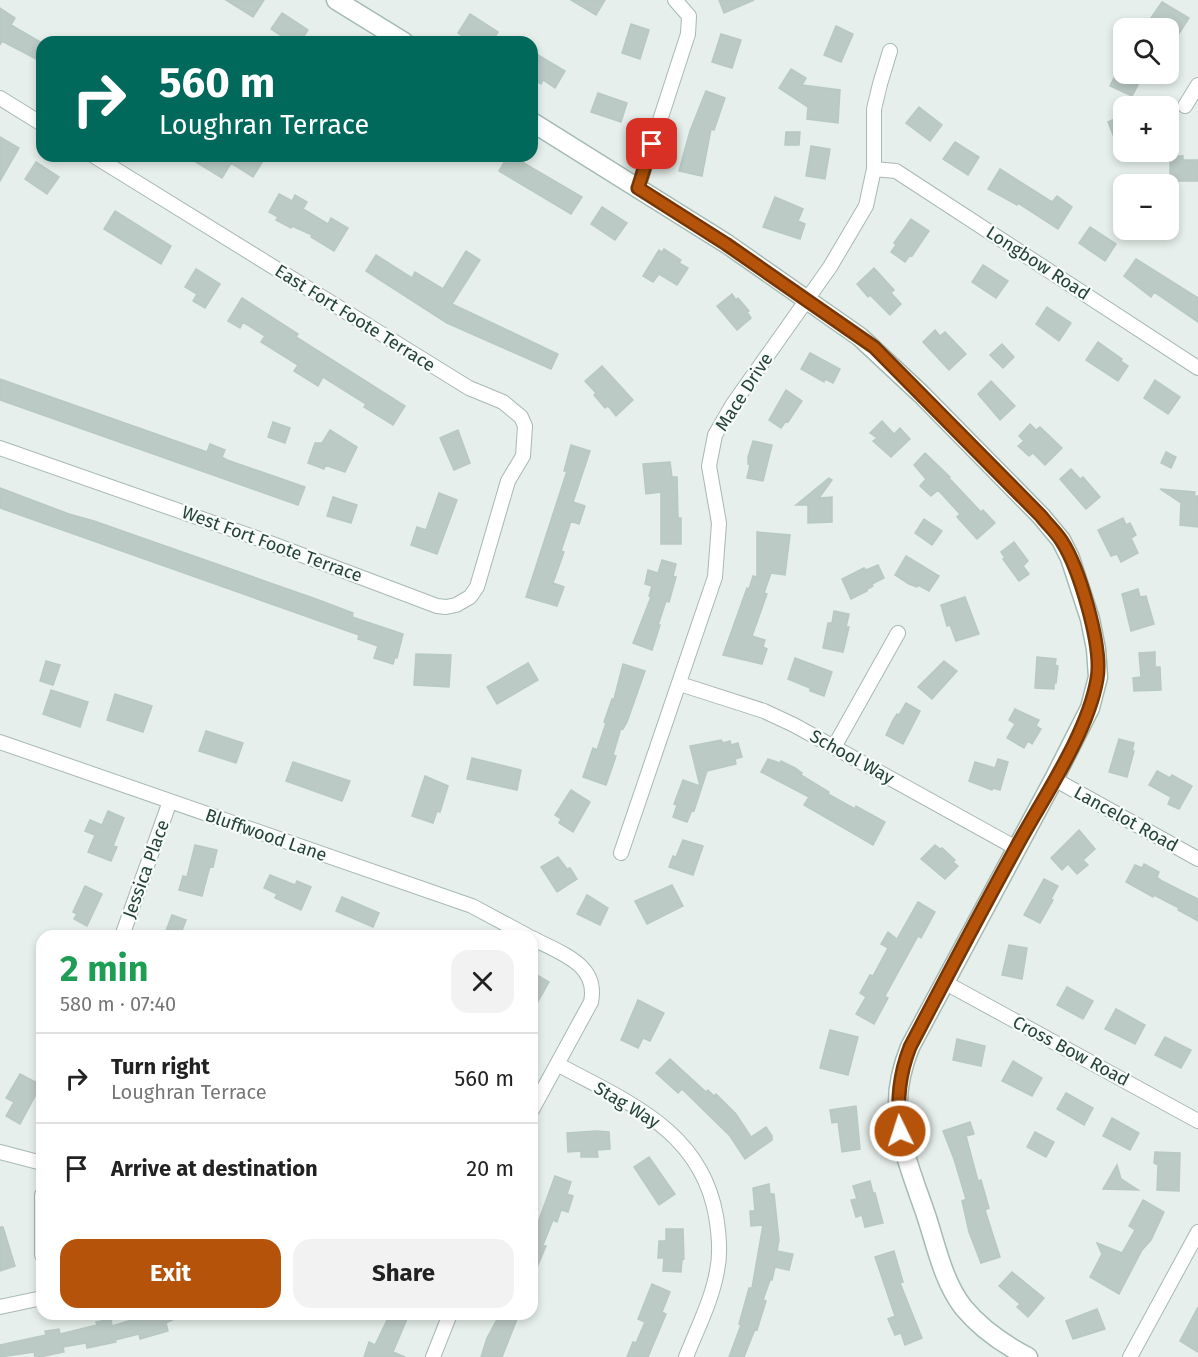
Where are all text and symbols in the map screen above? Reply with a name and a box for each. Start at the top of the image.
map controls [1113,18,1179,240]
button: search [1113,18,1179,84]
text: 560 m [159,58,275,108]
icon: right [60,60,138,138]
button: + [1113,96,1179,162]
text: Loughran Terrace [159,109,369,141]
pin [626,118,677,169]
icon: arrive [635,127,668,160]
button: − [1113,174,1179,240]
street label: Longbow Road [982,221,1094,305]
street label: East Fort Foote Terrace [271,260,439,376]
street label: Mace Drive [711,349,777,435]
street label: West Fort Foote Terrace [179,501,365,587]
street label: School Way [806,725,898,789]
street label: Lancelot Road [1070,781,1182,857]
street label: Bluffwood Lane [202,804,330,866]
street label: Jessica Place [118,817,174,921]
text: 2 min [60,947,149,991]
button: close [451,950,514,1013]
text: 580 m · 07:40 [60,992,176,1016]
street label: Cross Bow Road [1009,1011,1133,1091]
text: Turn right [111,1053,210,1080]
icon: right [60,1062,93,1095]
text: 560 m [454,1065,514,1092]
street label: Stag Way [590,1077,664,1133]
text: Loughran Terrace [111,1080,267,1104]
position arrow [868,1099,932,1163]
icon: arrive [60,1152,93,1185]
text: Arrive at destination [111,1155,318,1182]
text: 20 m [466,1155,514,1182]
button: Exit [60,1239,281,1308]
button: Share [293,1239,514,1308]

